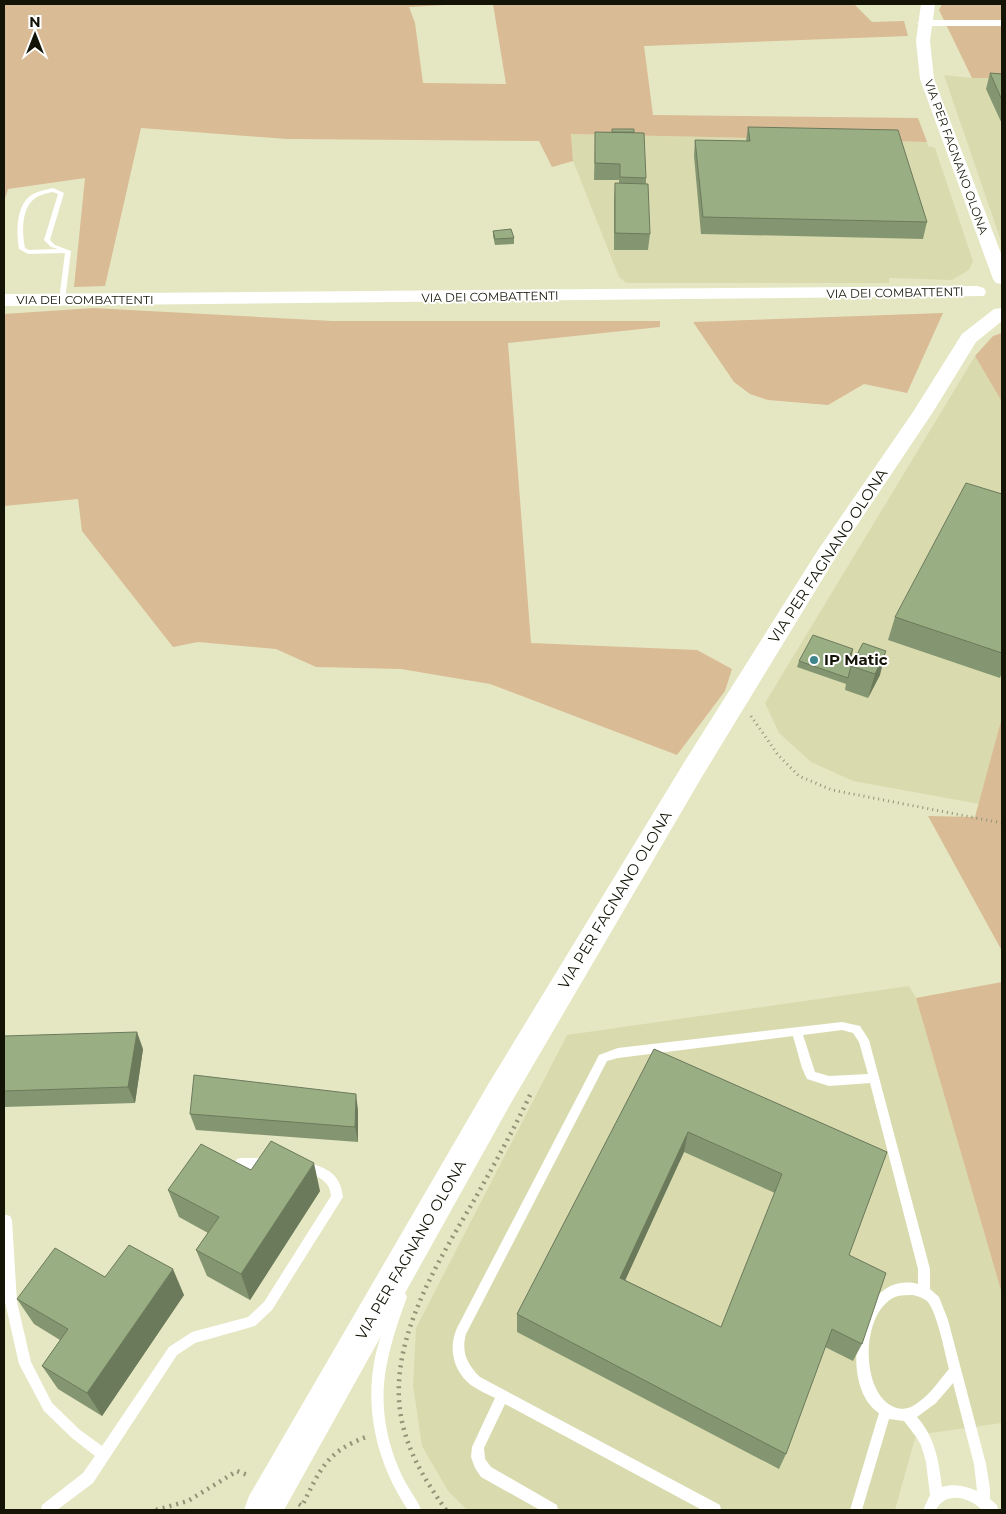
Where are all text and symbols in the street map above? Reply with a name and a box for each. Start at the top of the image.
north arrow [10,10,60,60]
text: N [29,13,41,31]
street label: VIA PER FAGNANO OLONA [921,77,992,237]
street label: VIA DEI COMBATTENTI [826,284,964,301]
street label: VIA DEI COMBATTENTI [421,288,559,305]
street label: VIA DEI COMBATTENTI [16,292,154,307]
street label: VIA PER FAGNANO OLONA [764,465,891,647]
place label: IP Matic [824,650,888,669]
marker: IP Matic [808,654,820,666]
street label: VIA PER FAGNANO OLONA [554,807,676,992]
street label: VIA PER FAGNANO OLONA [351,1156,470,1343]

